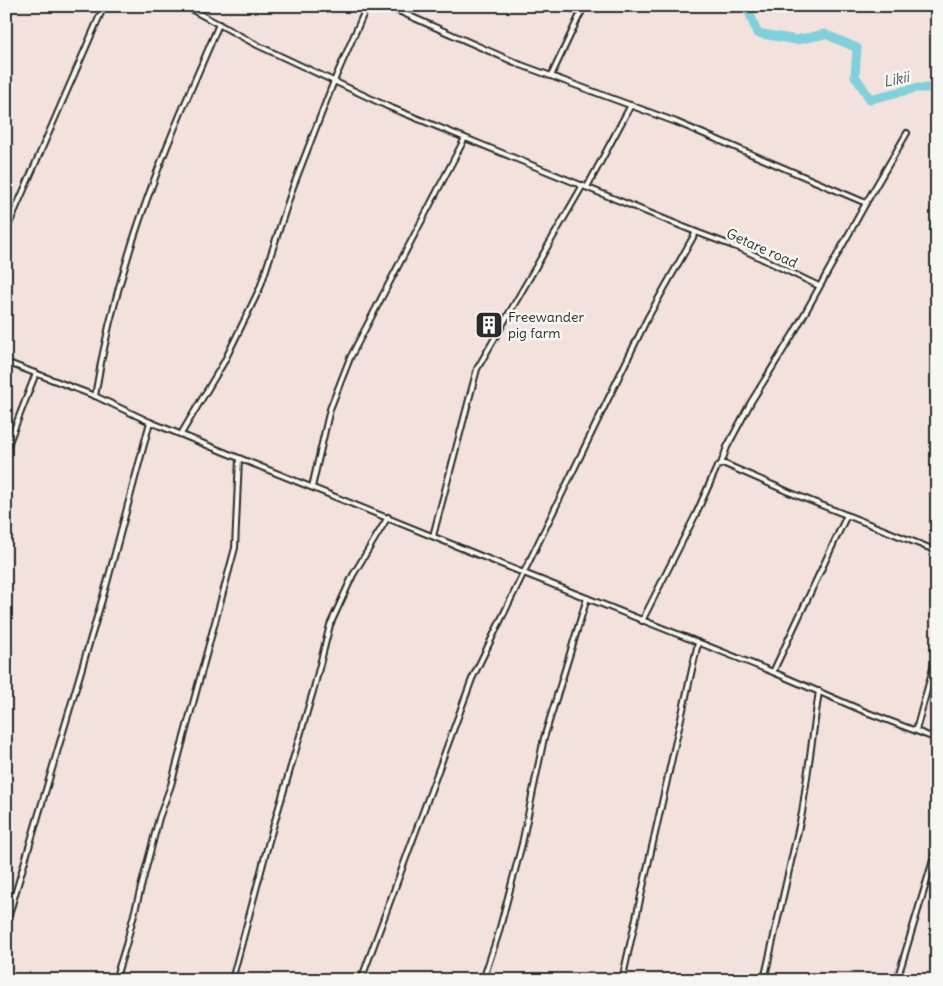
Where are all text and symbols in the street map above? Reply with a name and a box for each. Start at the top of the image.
water label: Likii [881,67,912,91]
street label: Getare road [724,224,800,272]
place label: Freewander pig farm [508,308,585,342]
building icon: Freewander pig farm [474,310,504,340]

